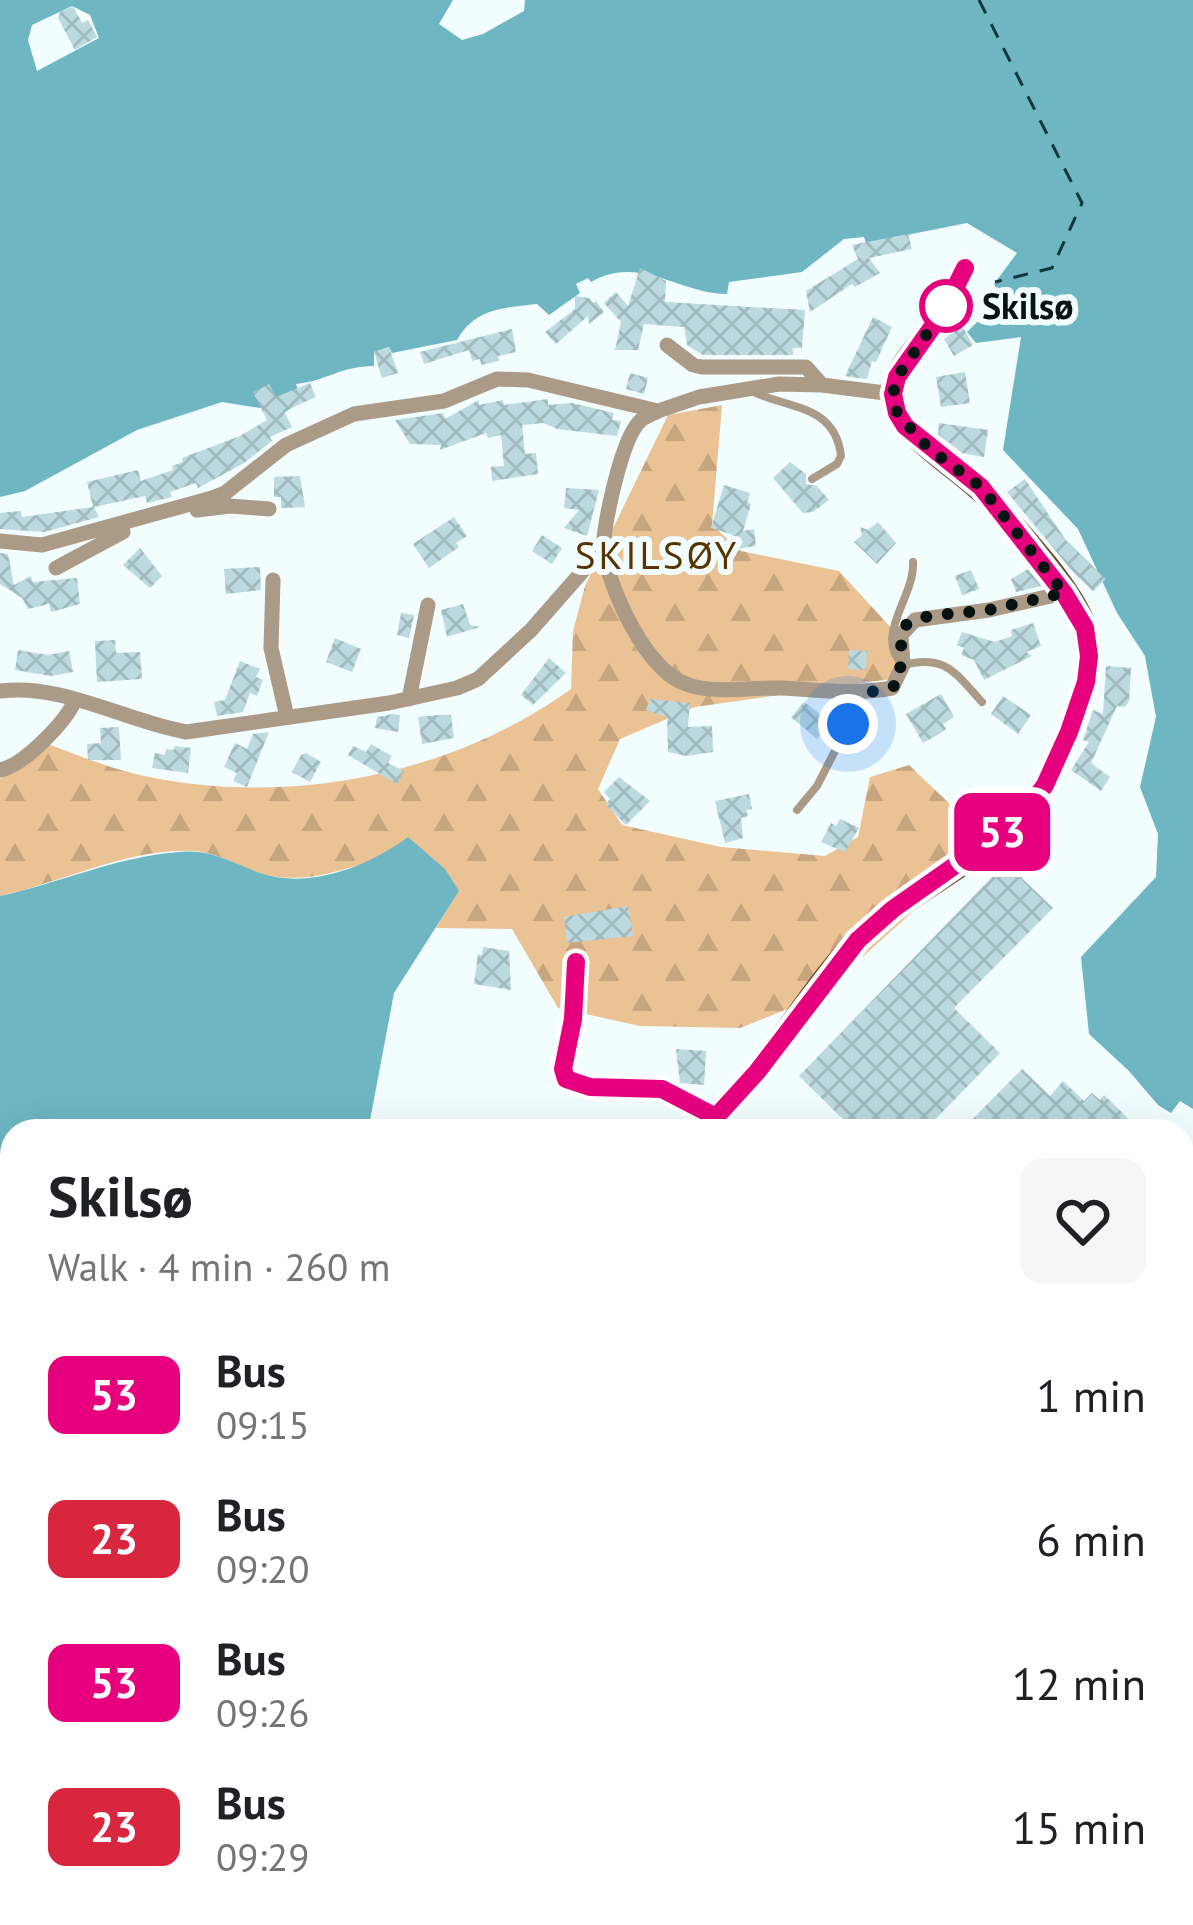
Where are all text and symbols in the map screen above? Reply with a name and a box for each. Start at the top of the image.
marker: Skilsø [921,281,971,331]
place label: Skilsø [982,282,1074,329]
district label: SKILSØY [575,529,739,580]
your location [818,694,878,754]
line badge: 53 [948,793,1056,871]
text: 53 [978,804,1026,859]
button: heart [1020,1158,1146,1284]
text: Skilsø [48,1159,193,1233]
text: Walk · 4 min · 260 m [48,1241,390,1292]
text: Bus [216,1341,286,1399]
text: 1 min [1036,1366,1146,1424]
text: 53 [90,1367,138,1422]
text: 09:15 [216,1399,310,1450]
text: Bus [216,1485,286,1543]
text: 6 min [1036,1510,1146,1568]
text: 23 [90,1511,138,1566]
text: 09:20 [216,1543,310,1594]
text: Bus [216,1629,286,1687]
text: 12 min [1012,1654,1146,1712]
text: 53 [90,1655,138,1710]
text: 09:26 [216,1687,310,1738]
text: Bus [216,1773,286,1831]
text: 15 min [1012,1798,1146,1856]
text: 23 [90,1799,138,1854]
text: 09:29 [216,1831,310,1882]

